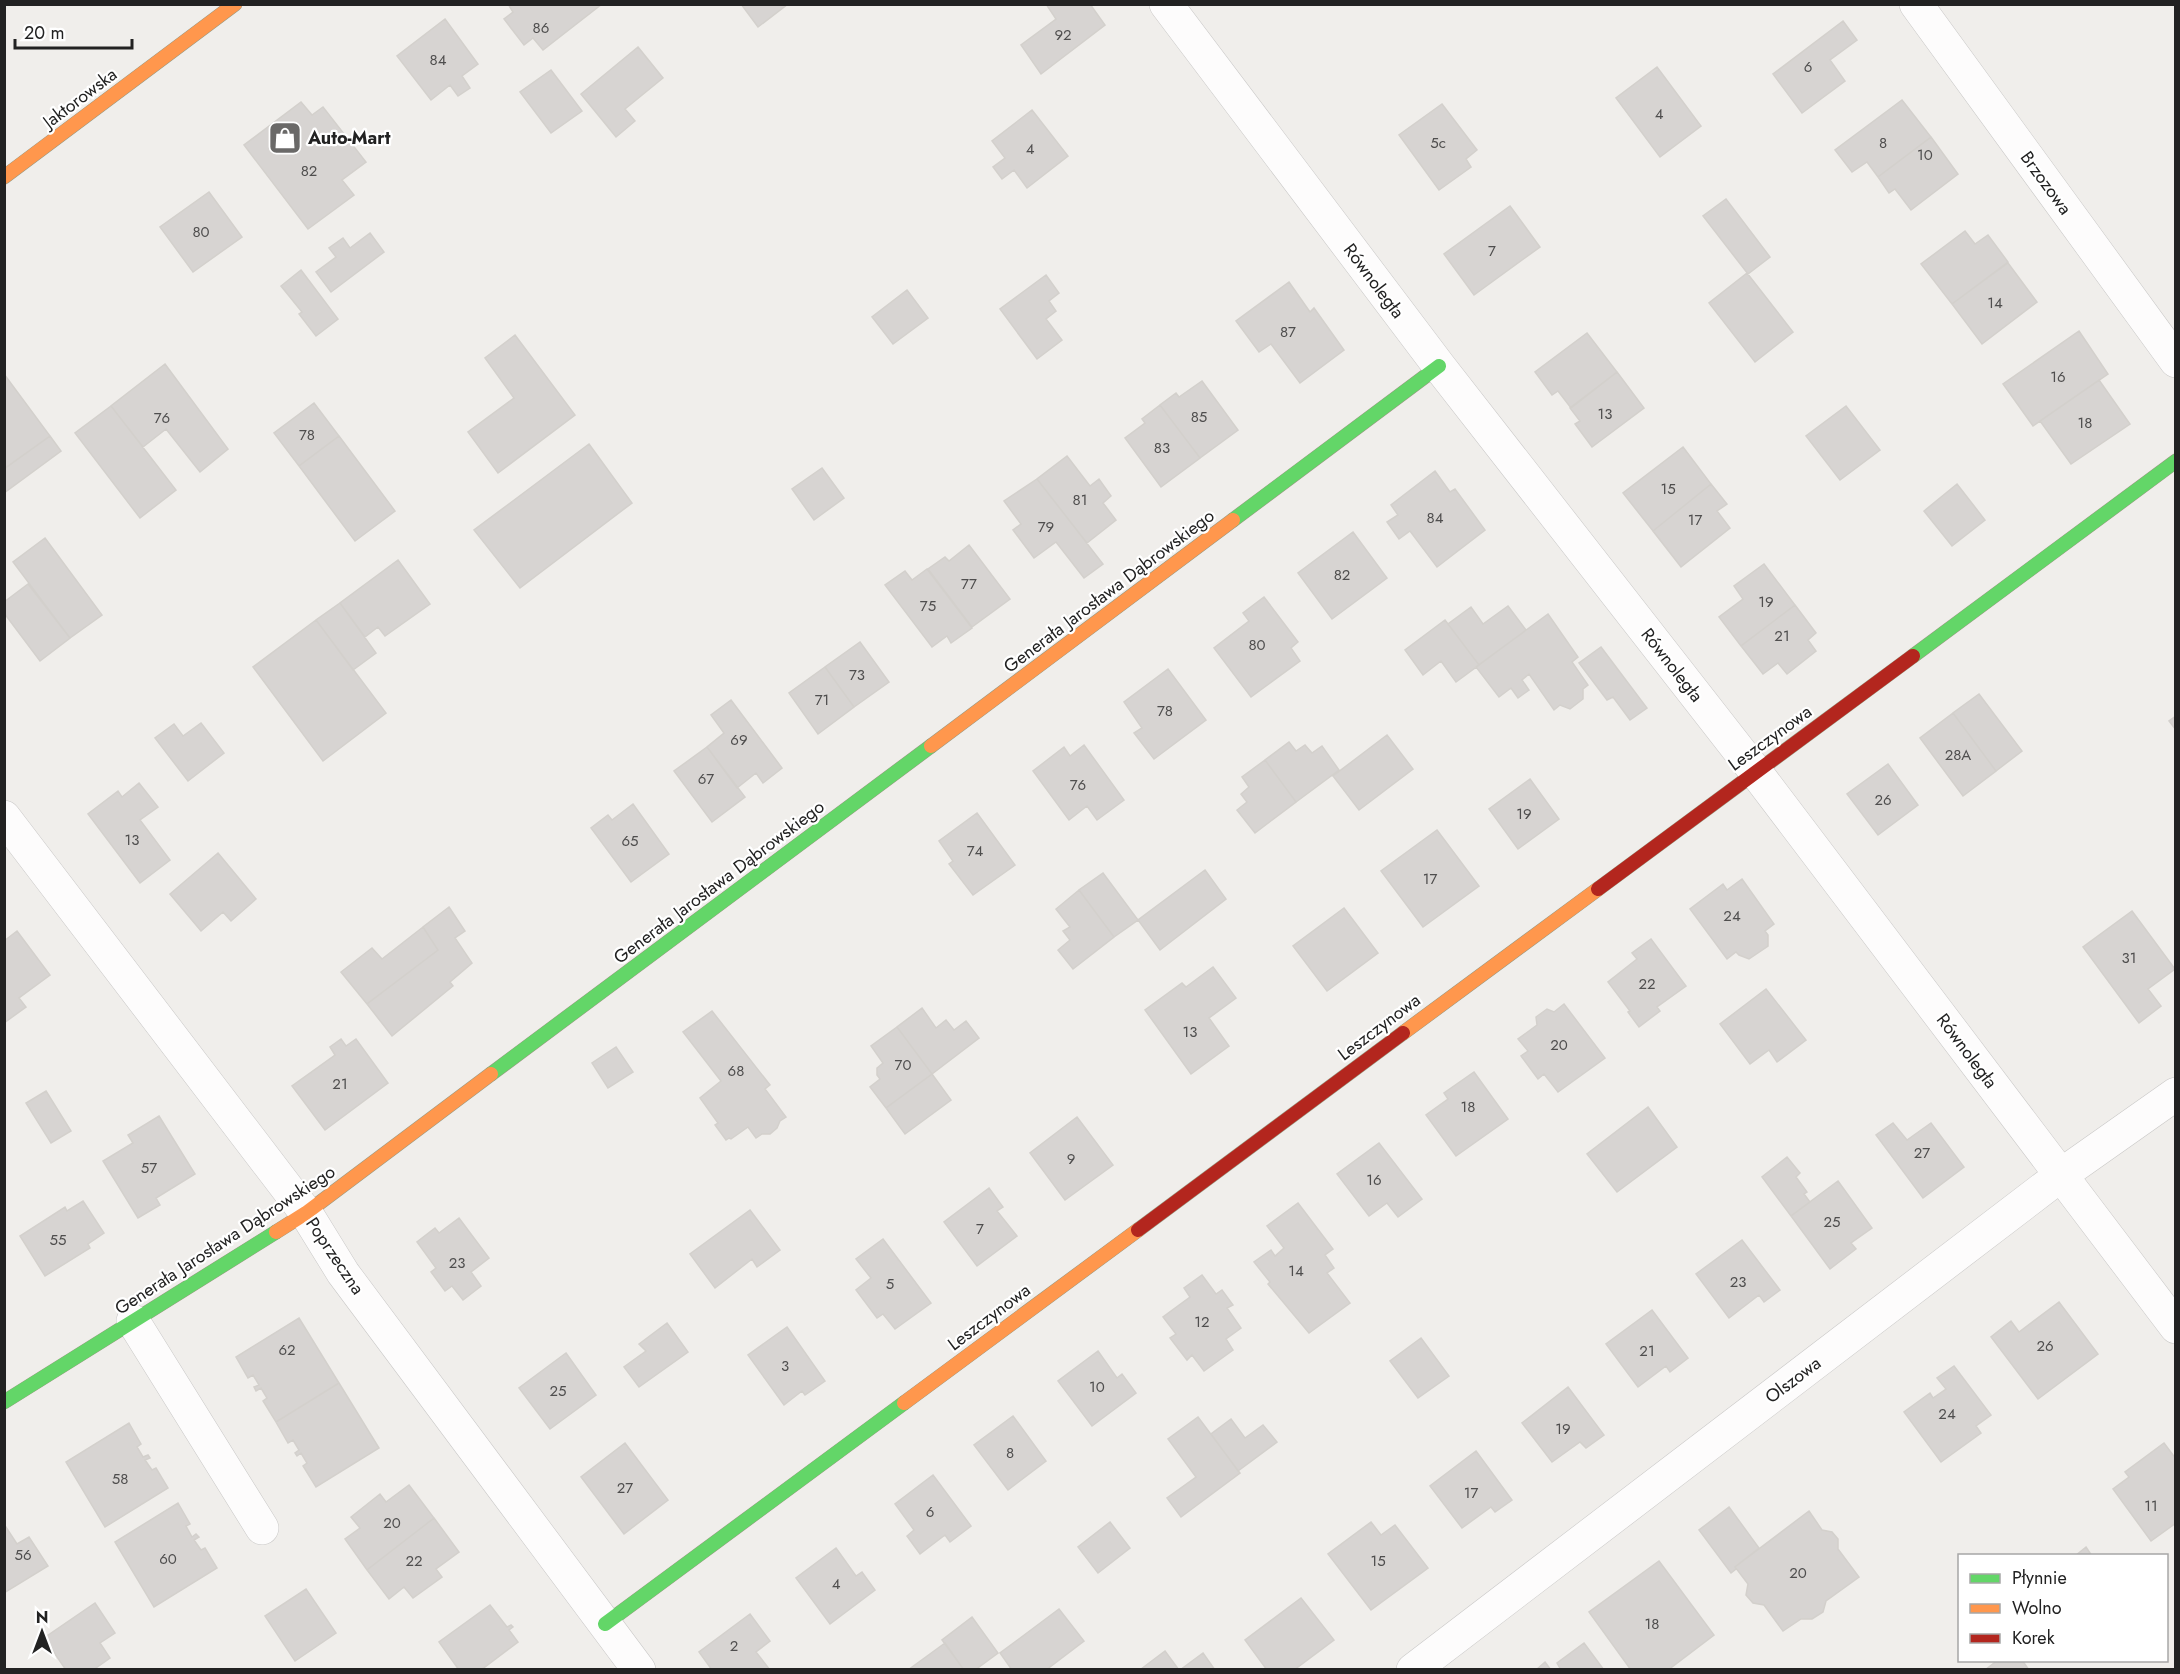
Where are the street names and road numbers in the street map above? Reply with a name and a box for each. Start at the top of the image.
street label: Jaktorowska [36,62,122,136]
street label: Brzozowa [2014,146,2078,220]
street label: Równoległa [1337,238,1411,324]
street label: Generała Jarosława Dąbrowskiego [998,503,1220,679]
street label: Równoległa [1635,622,1709,708]
street label: Leszczynowa [1723,699,1817,777]
street label: Generała Jarosława Dąbrowskiego [608,794,830,970]
street label: Leszczynowa [1332,987,1426,1067]
street label: Równoległa [1930,1008,2004,1094]
street label: Generała Jarosława Dąbrowskiego [110,1159,340,1321]
street label: Poprzeczna [300,1212,370,1300]
street label: Leszczynowa [942,1277,1036,1357]
street label: Olszowa [1760,1350,1826,1410]

